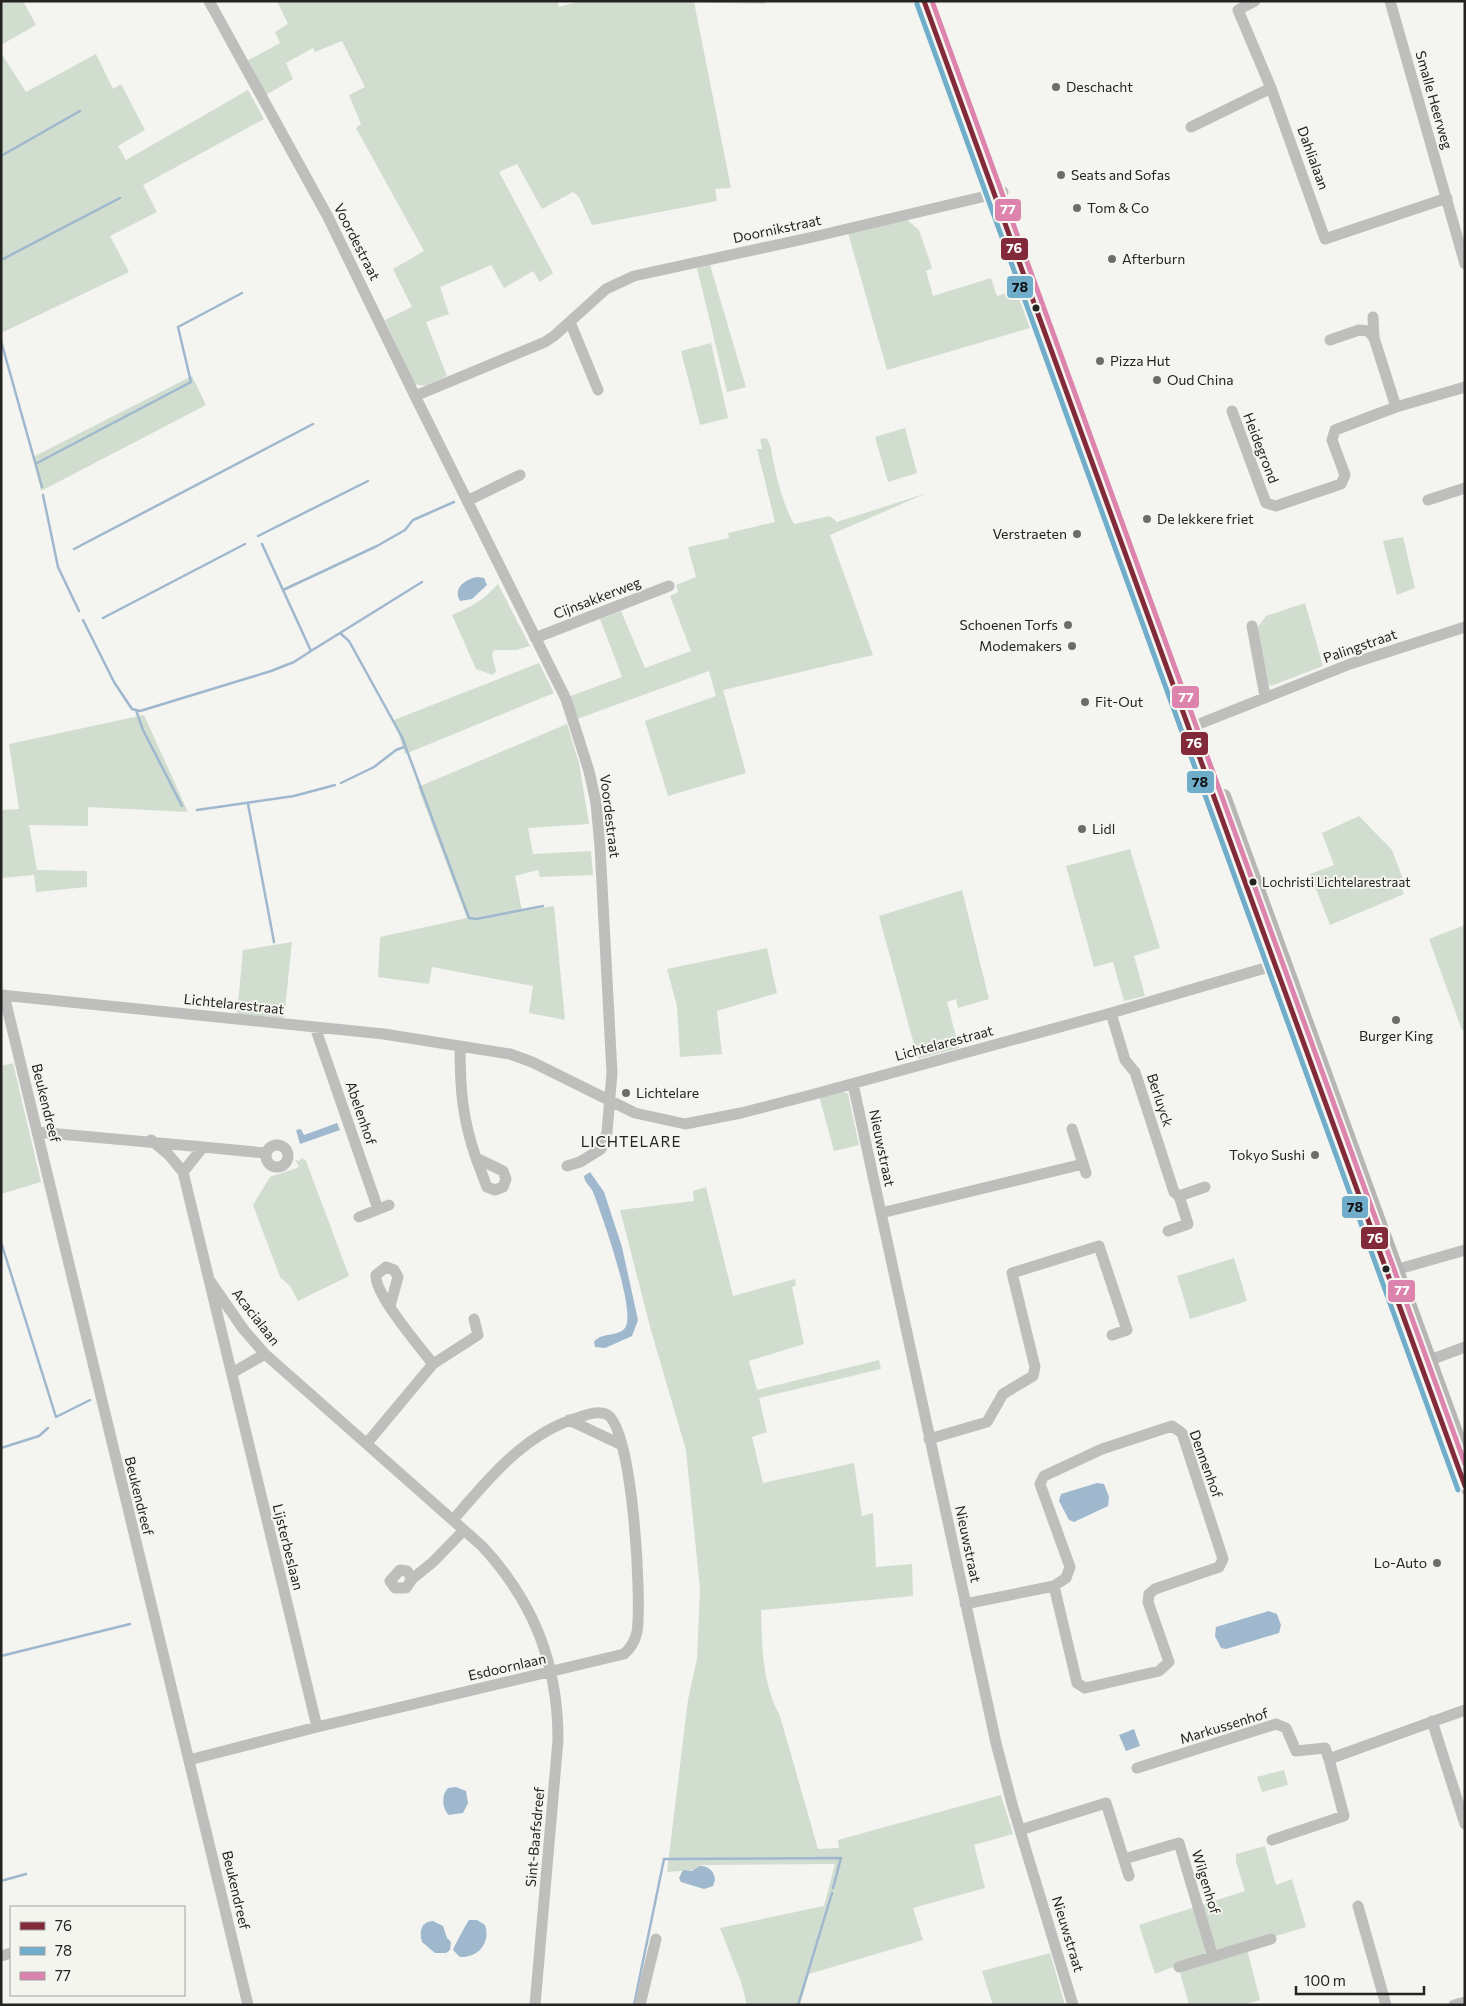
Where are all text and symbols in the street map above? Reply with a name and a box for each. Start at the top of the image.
street label: Smalle Heerweg [1412,49,1457,151]
place label: Deschacht [1066,78,1133,95]
marker: Deschacht [1050,81,1062,93]
street label: Dahlialaan [1294,124,1333,192]
place label: Seats and Sofas [1071,166,1170,183]
marker: Seats and Sofas [1055,169,1067,181]
line badge: 77 [994,198,1022,222]
place label: Tom & Co [1087,199,1149,216]
street label: Voordestraat [331,200,384,283]
text: 77 [1000,200,1016,217]
marker: Tom & Co [1071,202,1083,214]
street label: Doornikstraat [731,211,823,246]
line badge: 76 [1000,237,1029,261]
text: 76 [1006,239,1022,256]
place label: Afterburn [1122,250,1185,267]
marker: Afterburn [1106,253,1118,265]
line badge: 78 [1006,275,1034,299]
text: 78 [1012,278,1028,295]
unlabelled marker [1031,303,1041,313]
place label: Pizza Hut [1110,352,1171,369]
marker: Pizza Hut [1094,355,1106,367]
place label: Oud China [1167,371,1234,388]
marker: Oud China [1151,374,1163,386]
street label: Heidegrond [1240,410,1283,486]
place label: De lekkere friet [1157,510,1254,527]
marker: De lekkere friet [1141,513,1153,525]
place label: Verstraeten [992,525,1067,542]
marker: Verstraeten [1071,528,1083,540]
street label: Cijnsakkerweg [551,573,643,622]
place label: Schoenen Torfs [959,616,1058,633]
marker: Schoenen Torfs [1062,619,1074,631]
street label: Palingstraat [1321,625,1399,666]
place label: Modemakers [979,637,1062,654]
marker: Modemakers [1066,640,1078,652]
line badge: 77 [1171,685,1200,709]
text: 77 [1178,688,1194,705]
place label: Fit-Out [1095,693,1144,710]
marker: Fit-Out [1079,696,1091,708]
line badge: 76 [1180,731,1209,756]
text: 76 [1186,734,1202,751]
line badge: 78 [1186,770,1215,794]
street label: Voordestraat [597,773,624,859]
text: 78 [1192,773,1208,790]
place label: Lidl [1092,820,1115,837]
marker: Lidl [1076,823,1088,835]
place label: Lochristi Lichtelarestraat [1262,874,1411,890]
marker: Lochristi Lichtelarestraat [1248,877,1258,887]
street label: Lichtelarestraat [183,990,285,1017]
marker: Burger King [1390,1014,1402,1026]
street label: Lichtelarestraat [893,1021,995,1064]
place label: Burger King [1359,1027,1433,1044]
street label: Beukendreef [28,1062,65,1144]
street label: Berluyck [1144,1071,1177,1129]
street label: Abelenhof [343,1079,380,1147]
place label: Lichtelare [636,1084,699,1101]
marker: Lichtelare [620,1087,632,1099]
street label: Nieuwstraat [866,1108,899,1188]
district label: LICHTELARE [581,1132,681,1150]
place label: Tokyo Sushi [1229,1146,1305,1163]
marker: Tokyo Sushi [1309,1149,1321,1161]
line badge: 78 [1341,1195,1369,1219]
text: 78 [1347,1198,1363,1215]
line badge: 76 [1360,1226,1389,1250]
text: 76 [1367,1229,1383,1246]
unlabelled marker [1381,1264,1391,1274]
line badge: 77 [1387,1279,1416,1303]
text: 77 [1394,1281,1410,1298]
street label: Acacialaan [229,1285,284,1349]
street label: Dennenhof [1186,1428,1227,1501]
street label: Beukendreef [121,1455,158,1537]
street label: Lijsterbeslaan [270,1502,307,1592]
street label: Nieuwstraat [952,1504,985,1584]
place label: Lo-Auto [1374,1554,1427,1571]
marker: Lo-Auto [1431,1557,1443,1569]
street label: Esdoornlaan [466,1649,547,1684]
street label: Markussenhof [1178,1704,1271,1747]
street label: Sint-Baafsdreef [522,1786,547,1888]
street label: Wilgenhof [1189,1848,1224,1916]
street label: Beukendreef [219,1849,254,1931]
street label: Nieuwstraat [1049,1894,1088,1974]
legend [10,1906,185,1996]
text: 76 [55,1916,72,1934]
text: 78 [55,1941,72,1959]
scale bar [1296,1964,1424,1996]
text: 77 [55,1966,71,1984]
text: 100 m [1304,1971,1346,1989]

